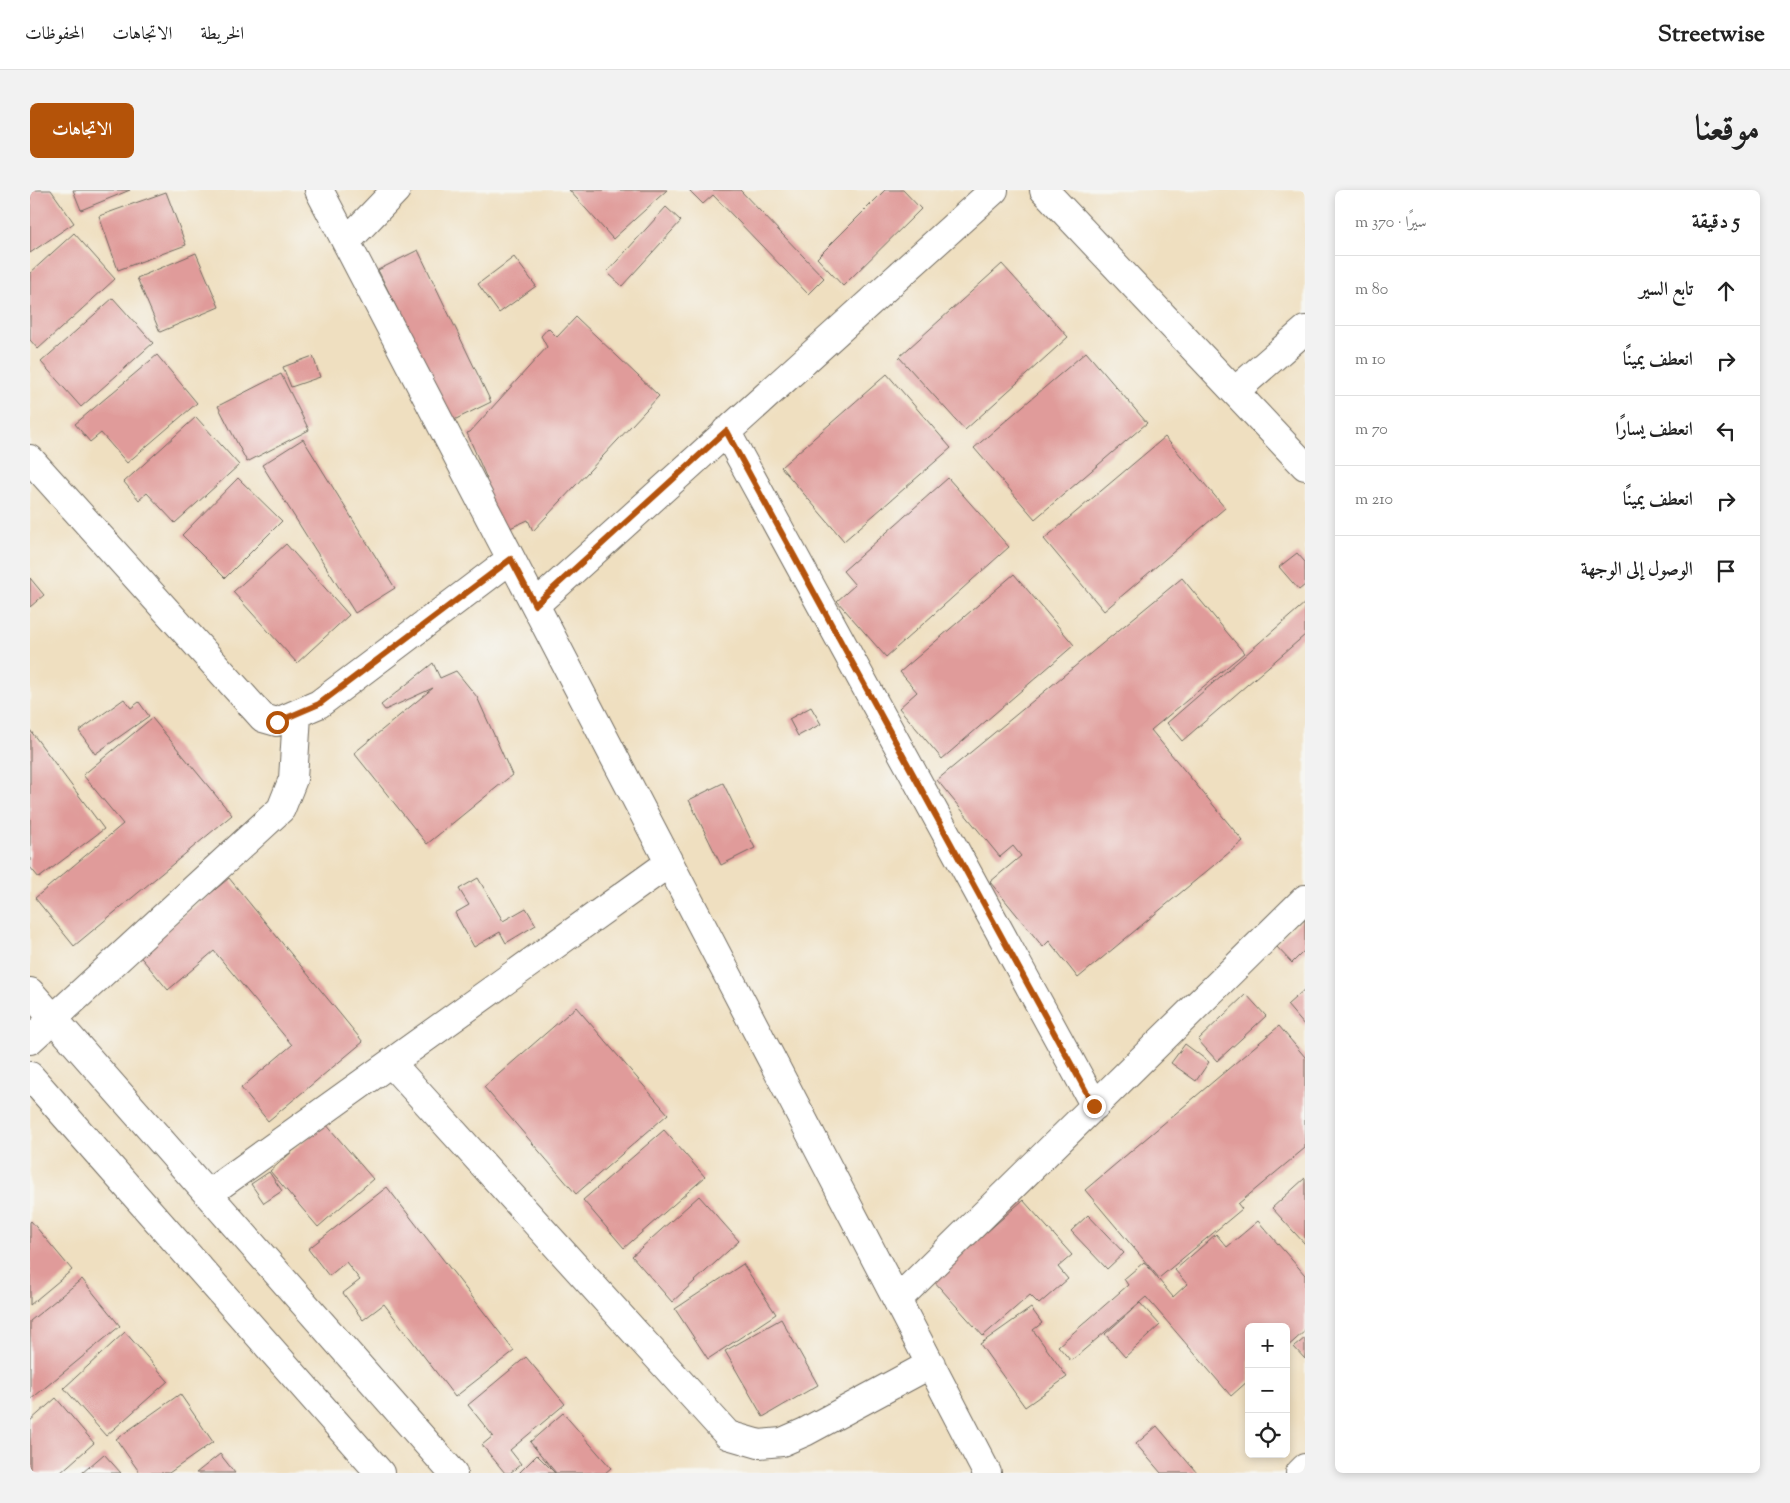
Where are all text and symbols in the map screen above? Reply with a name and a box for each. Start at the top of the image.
text: Streetwise [1658,18,1765,52]
text: المحفوظات [25,22,84,48]
text: الاتجاهات [112,22,172,48]
text: الخريطة [200,22,244,48]
button: الاتجاهات [30,103,134,158]
text: موقعنا [1695,105,1760,156]
text: 5 دقيقة [1692,208,1740,238]
text: سيرًا · 370 m [1355,212,1427,235]
text: تابع السير [1639,277,1693,304]
icon: ahead [1712,277,1740,305]
text: 80 m [1355,279,1388,302]
text: انعطف يمينًا [1623,347,1693,374]
icon: right [1712,347,1740,375]
text: 10 m [1355,349,1385,372]
text: انعطف يسارًا [1615,417,1693,444]
icon: left [1712,417,1740,445]
text: 70 m [1355,419,1388,442]
text: انعطف يمينًا [1623,487,1693,514]
icon: right [1712,487,1740,515]
text: 210 m [1355,489,1393,512]
text: الوصول إلى الوجهة [1581,557,1693,584]
icon: arrive [1712,557,1740,585]
route start [266,711,289,734]
route end [1083,1095,1106,1118]
map controls [1245,1323,1290,1458]
button: + [1245,1323,1290,1368]
button: − [1245,1368,1290,1413]
button: locate [1245,1413,1290,1458]

